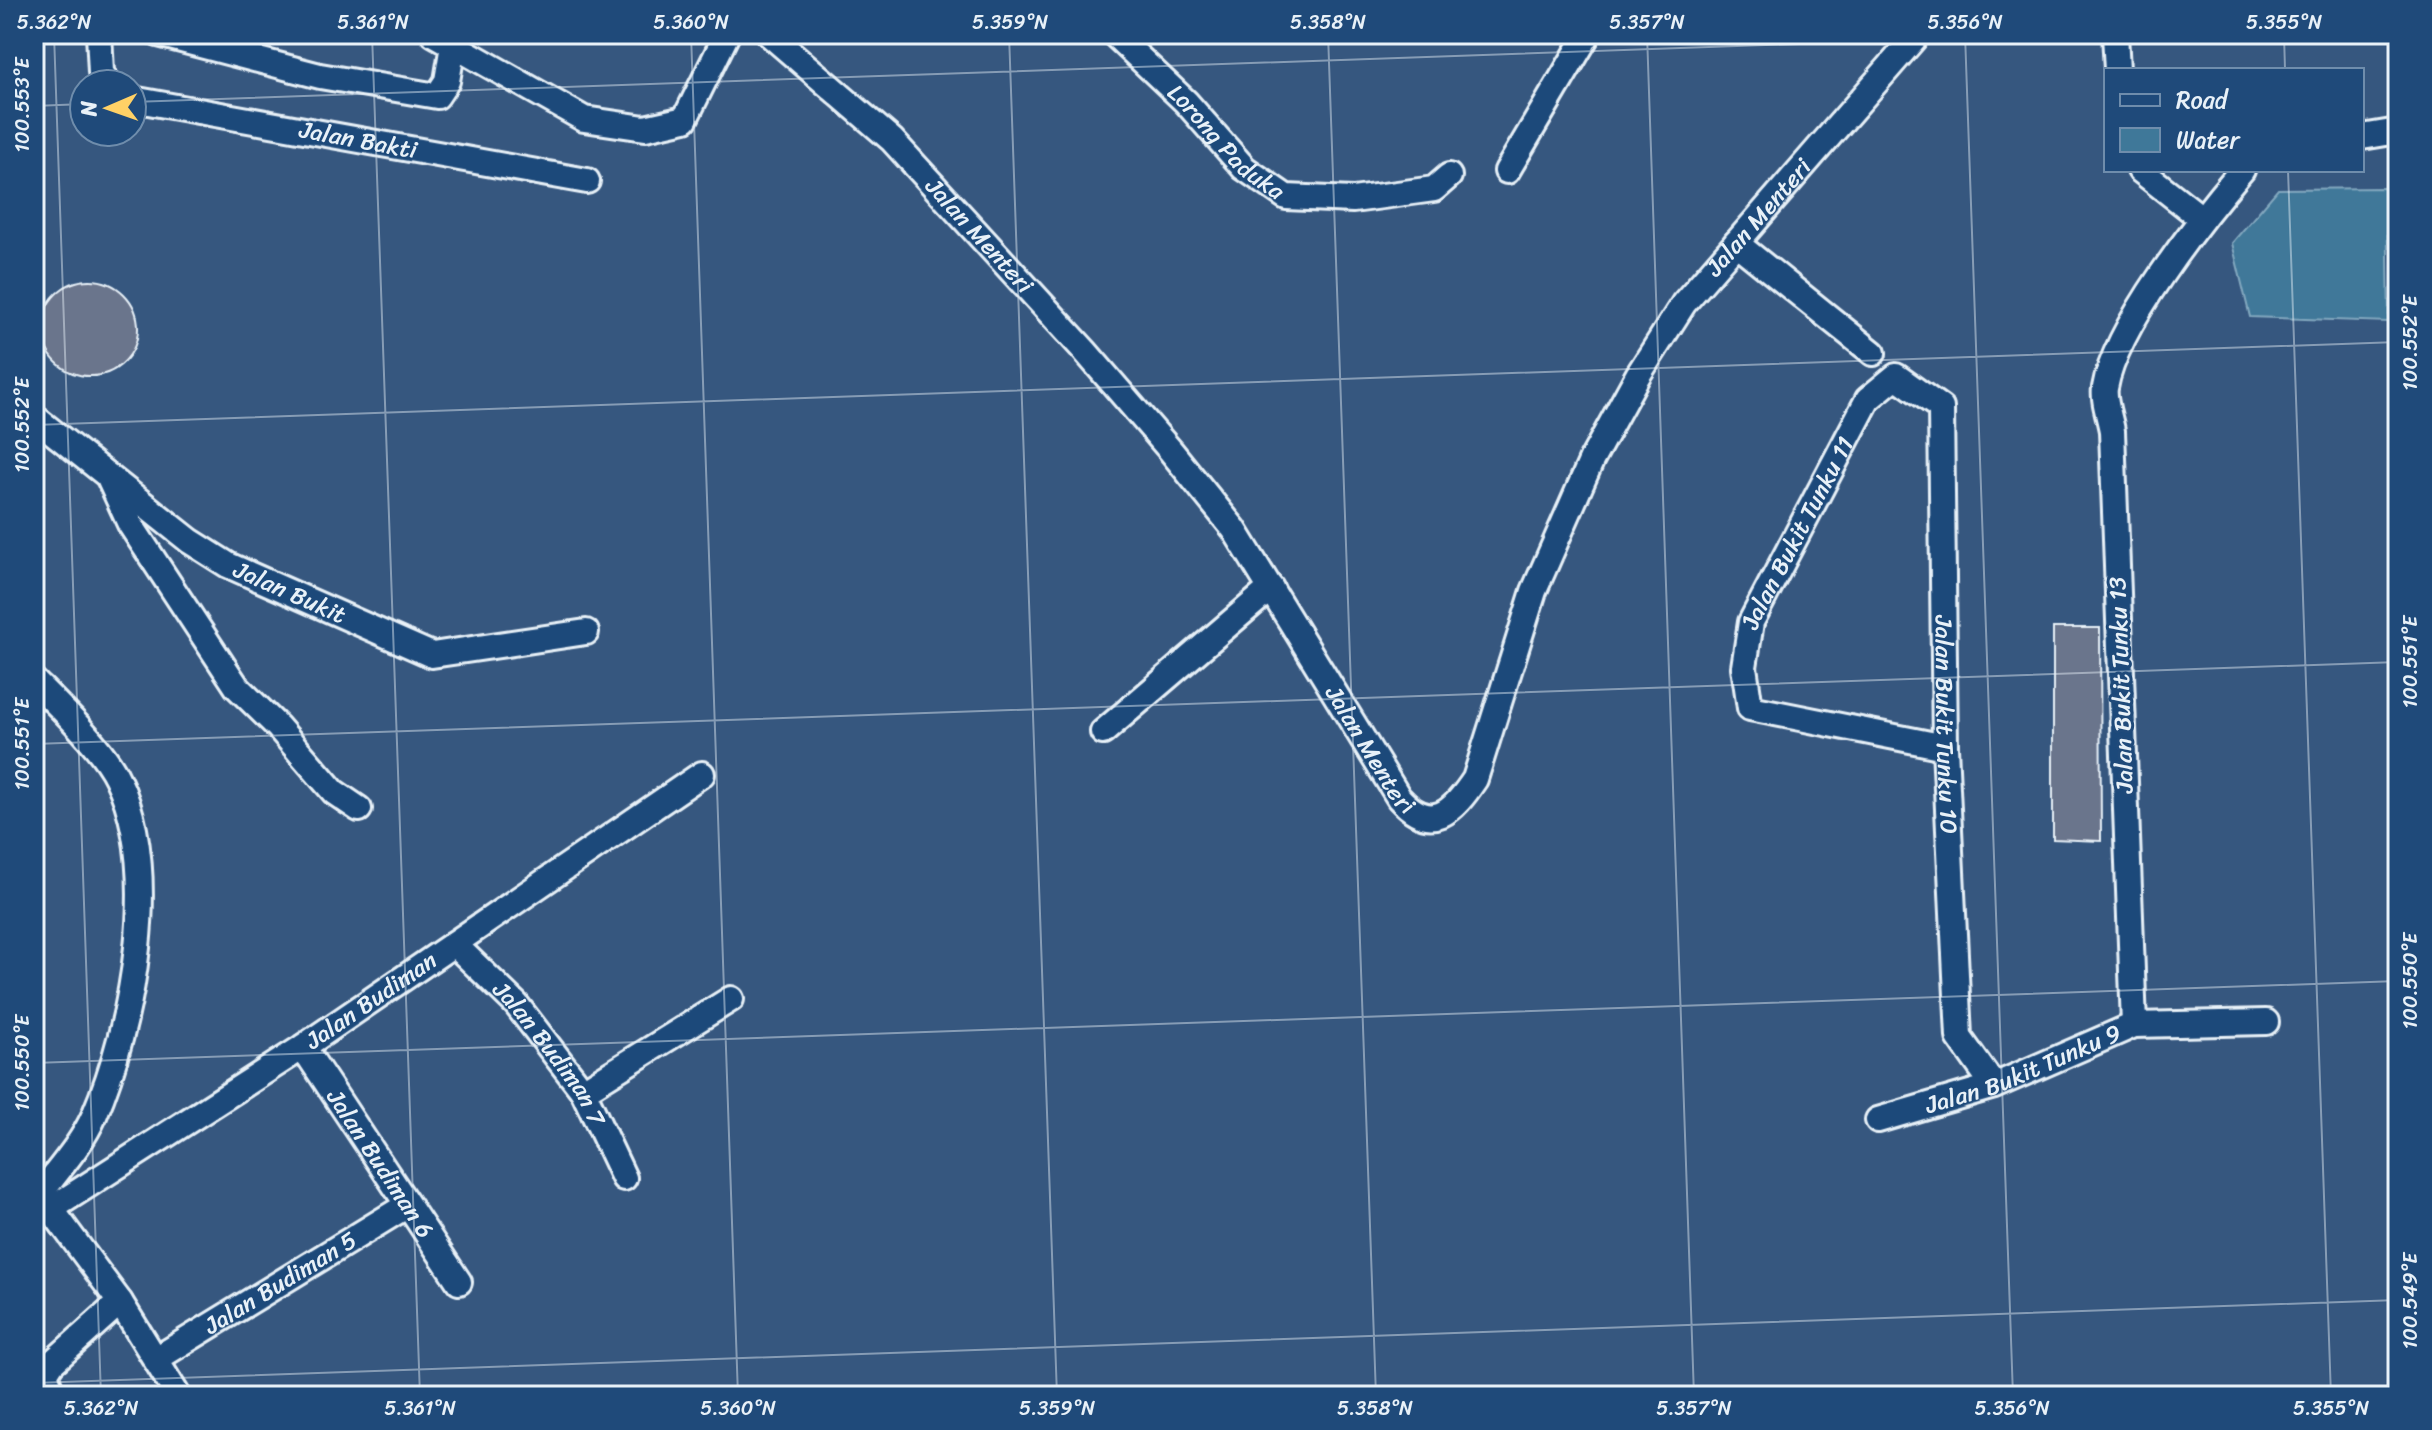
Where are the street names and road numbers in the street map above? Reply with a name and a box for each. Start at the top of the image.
street label: Lorong Paduka [1157,73,1294,212]
street label: Jalan Bakti [295,108,422,171]
street label: Jalan Menteri [1694,147,1823,287]
street label: Jalan Menteri [914,167,1045,305]
street label: Jalan Bukit Tunku 11 [1729,429,1866,633]
street label: Jalan Bukit [226,549,353,636]
street label: Jalan Bukit Tunku 13 [2096,576,2146,795]
street label: Jalan Bukit Tunku 10 [1922,614,1970,835]
street label: Jalan Menteri [1313,676,1426,827]
street label: Jalan Budiman [295,940,446,1061]
street label: Jalan Budiman 7 [482,970,618,1134]
street label: Jalan Bukit Tunku 9 [1919,1012,2128,1126]
street label: Jalan Budiman 6 [315,1079,446,1247]
street label: Jalan Budiman 5 [195,1220,365,1346]

